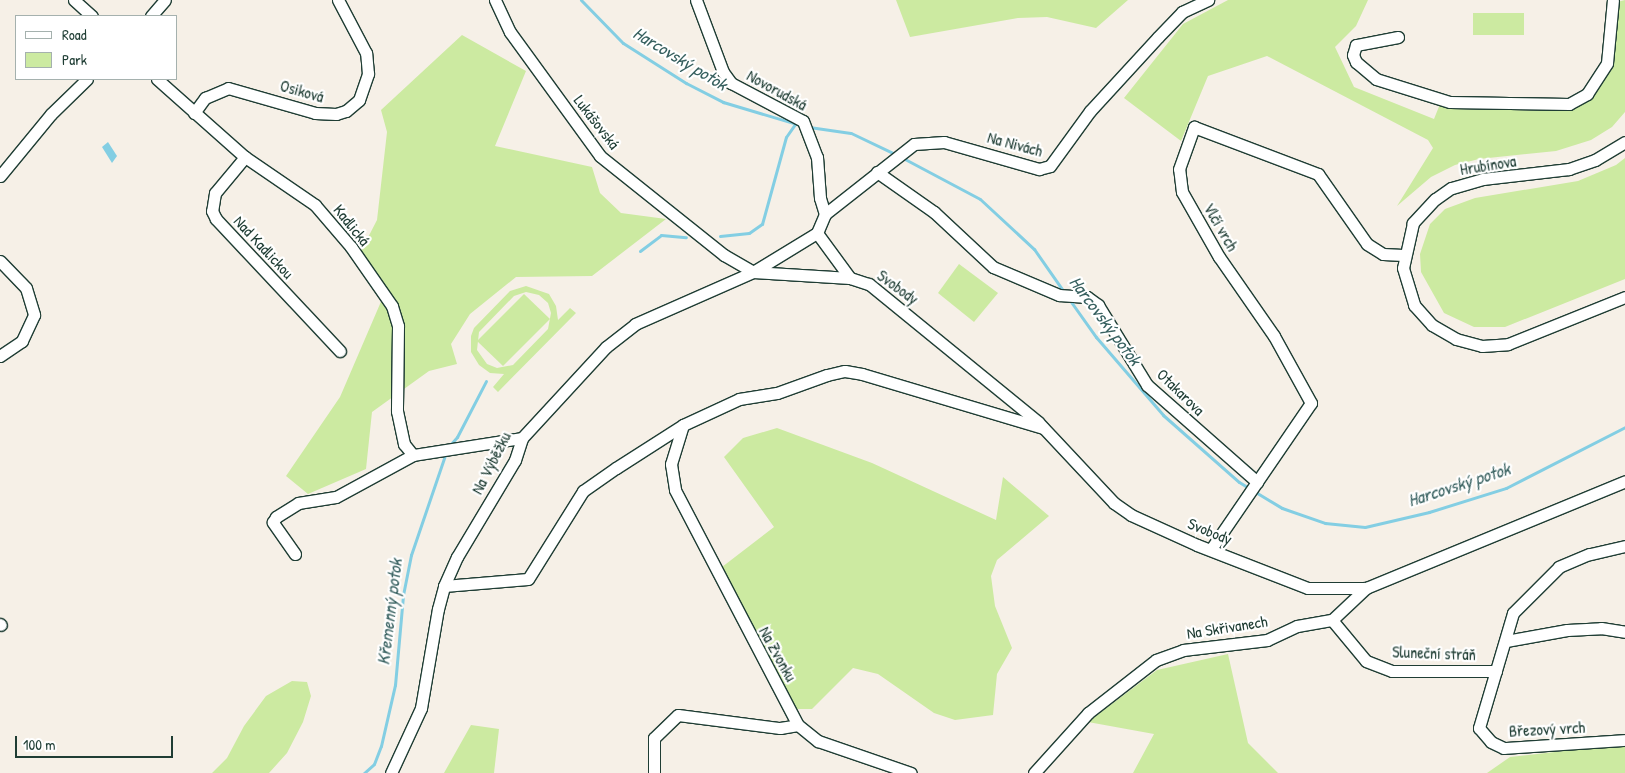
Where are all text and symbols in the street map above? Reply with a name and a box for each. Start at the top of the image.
legend [15,15,178,80]
water label: Harcovský potok [629,22,731,96]
text: Road [62,24,87,45]
text: Park [62,49,87,70]
street label: Novorudská [744,66,810,114]
street label: Osiková [278,76,326,106]
street label: Lukášovská [570,91,624,153]
street label: Na Nivách [985,127,1045,161]
street label: Hrubínova [1459,151,1517,179]
street label: Kadlická [329,200,375,250]
street label: Vlčí vrch [1200,200,1242,254]
street label: Nad Kadlickou [230,212,298,282]
street label: Svobody [874,266,922,308]
water label: Harcovský potok [1065,272,1145,370]
street label: Otakarova [1153,365,1209,419]
street label: Na Výběžku [467,429,515,497]
water label: Harcovský potok [1405,458,1513,512]
street label: Svobody [1185,513,1235,549]
water label: Křemenný potok [373,558,407,666]
street label: Na Skřivanech [1185,611,1269,643]
street label: Na Zvonku [755,623,801,685]
street label: Sluneční stráň [1392,642,1476,664]
street label: Březový vrch [1508,717,1586,741]
scale bar [18,726,175,758]
text: 100 m [23,734,56,755]

